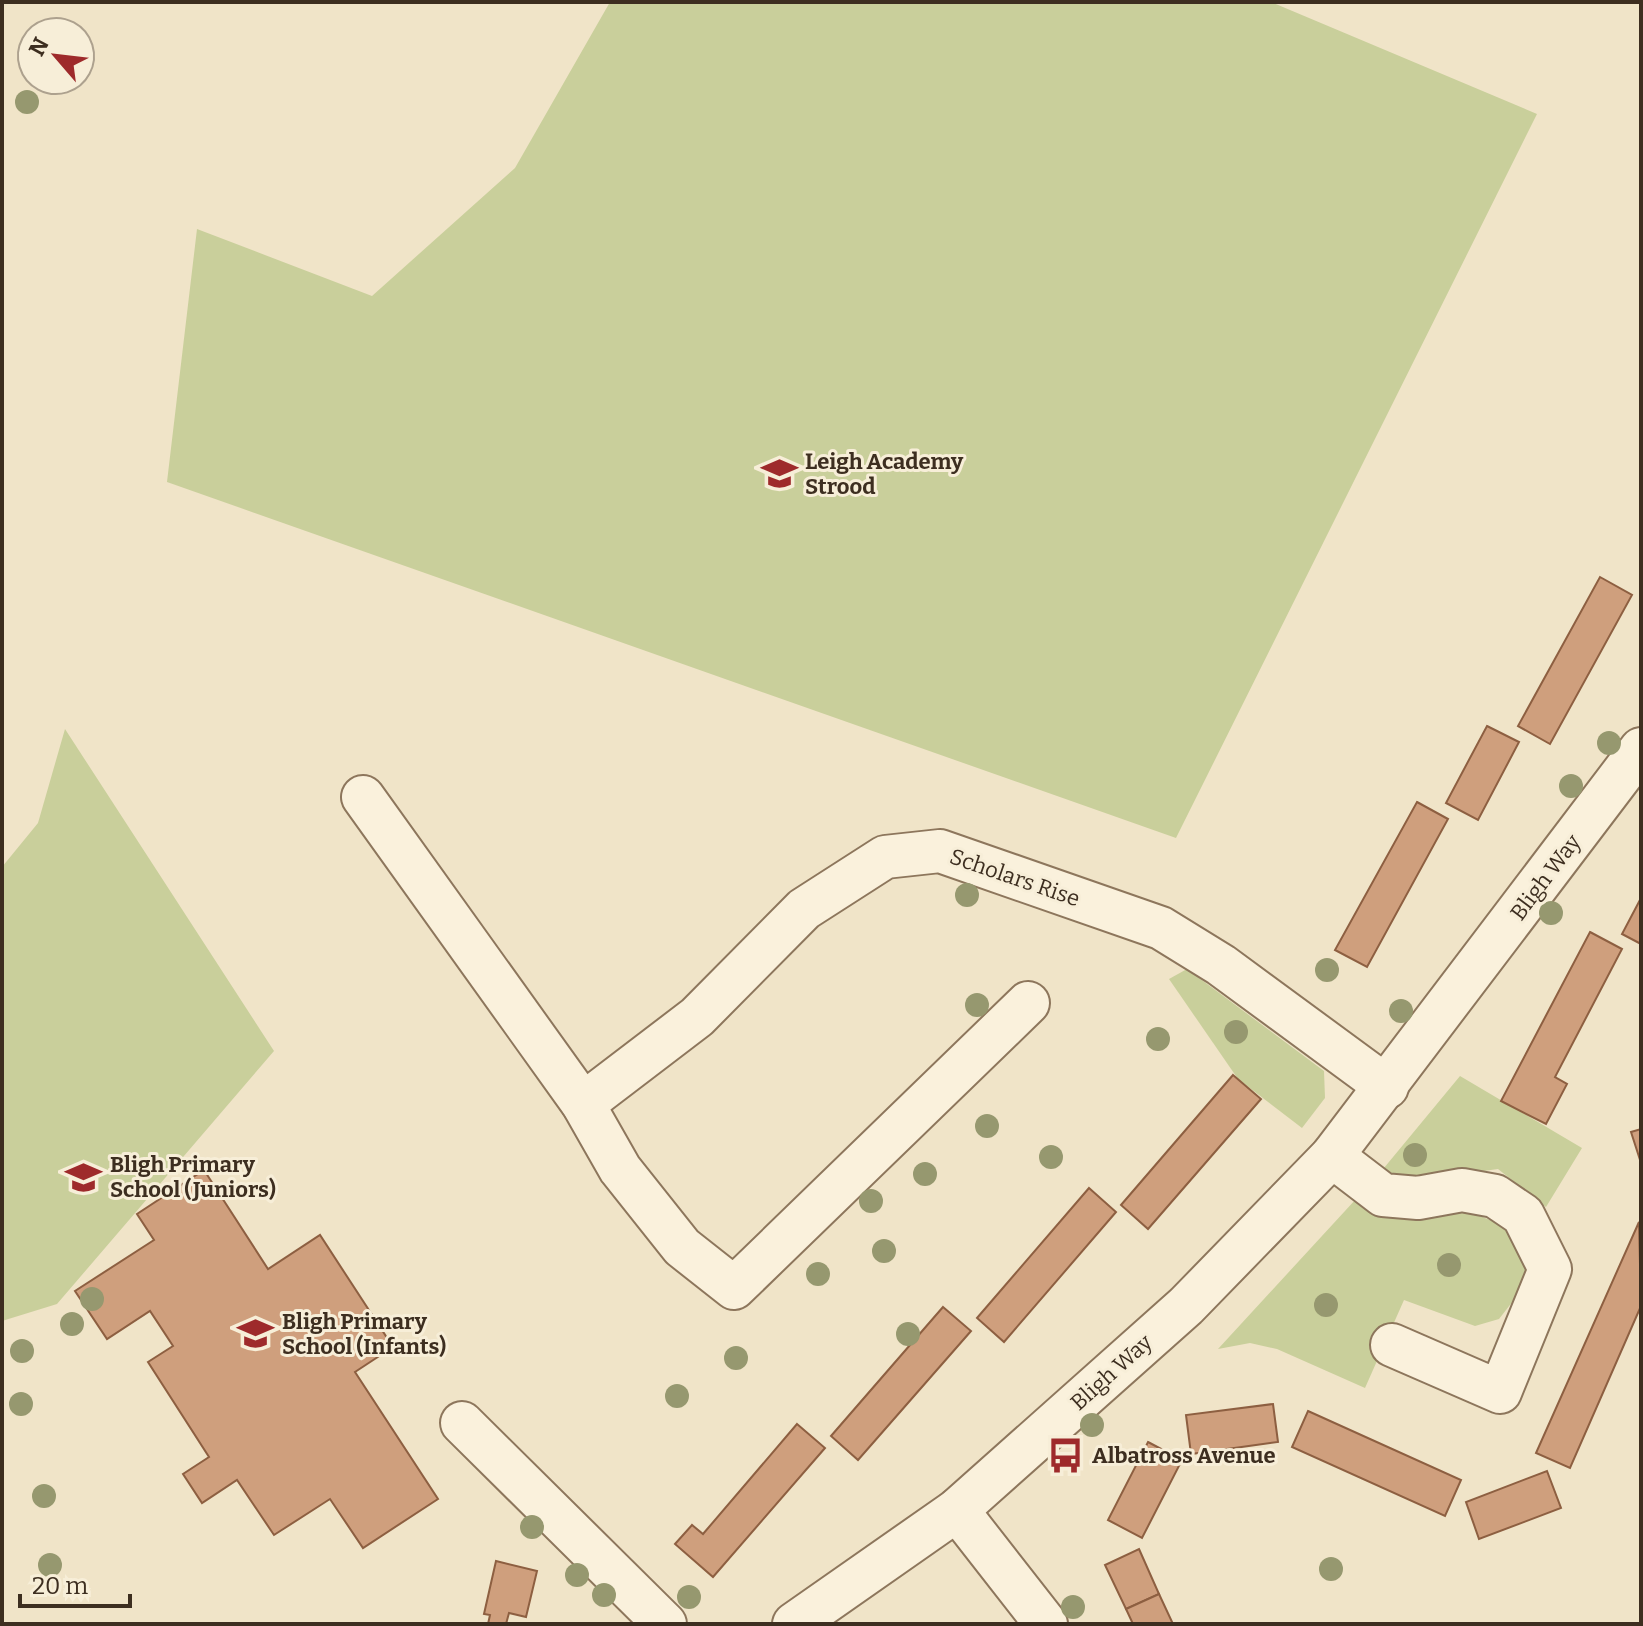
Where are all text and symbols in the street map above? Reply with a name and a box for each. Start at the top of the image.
north arrow [16,16,96,96]
text: N [23,33,55,61]
place label: Leigh Academy Strood [805,448,964,500]
school or university icon: Leigh Academy Strood [760,455,798,493]
street label: Bligh Way [1504,829,1587,926]
street label: Scholars Rise [946,843,1083,912]
place label: Bligh Primary School (Juniors) [110,1151,276,1203]
school or university icon: Bligh Primary School (Juniors) [65,1158,103,1196]
place label: Bligh Primary School (Infants) [282,1308,446,1360]
school or university icon: Bligh Primary School (Infants) [237,1315,275,1353]
street label: Bligh Way [1065,1328,1158,1416]
bus stop icon: Albatross Avenue [1047,1436,1085,1474]
place label: Albatross Avenue [1092,1442,1276,1469]
scale bar [20,1558,130,1608]
text: 20 m [32,1572,88,1600]

